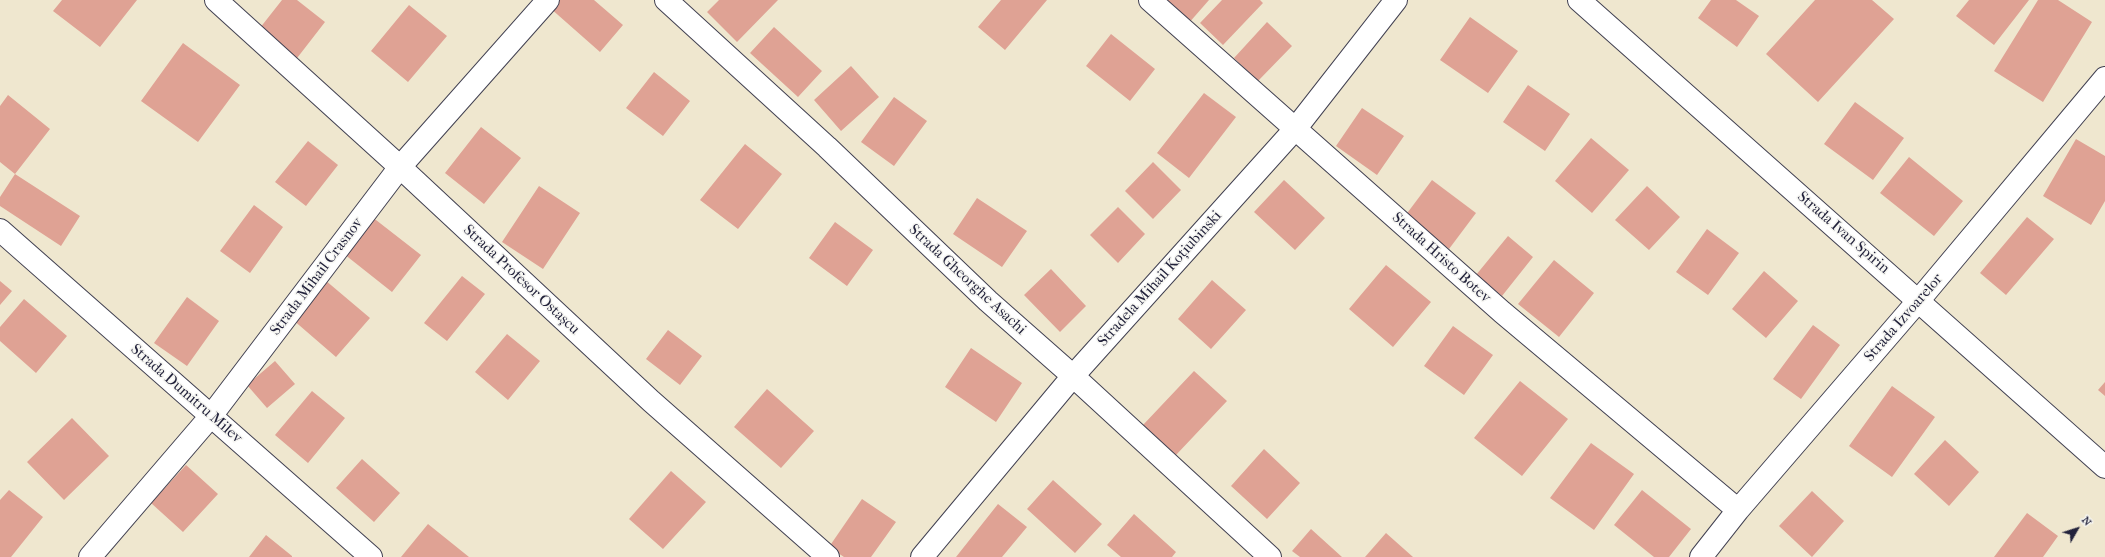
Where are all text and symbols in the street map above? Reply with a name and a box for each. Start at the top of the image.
street label: Strada Ivan Spirin [1793,188,1893,278]
street label: Stradela Mihail Koțiubinski [1094,207,1226,351]
street label: Strada Hristo Botev [1388,209,1494,307]
street label: Strada Mihail Crasnov [267,215,367,339]
street label: Strada Profesor Ostașcu [459,221,583,339]
street label: Strada Gheorghe Asachi [905,221,1029,339]
street label: Strada Izvoarelor [1861,270,1947,366]
street label: Strada Dumitru Milev [127,341,245,447]
north arrow [2057,509,2097,549]
text: N [2079,514,2094,528]

